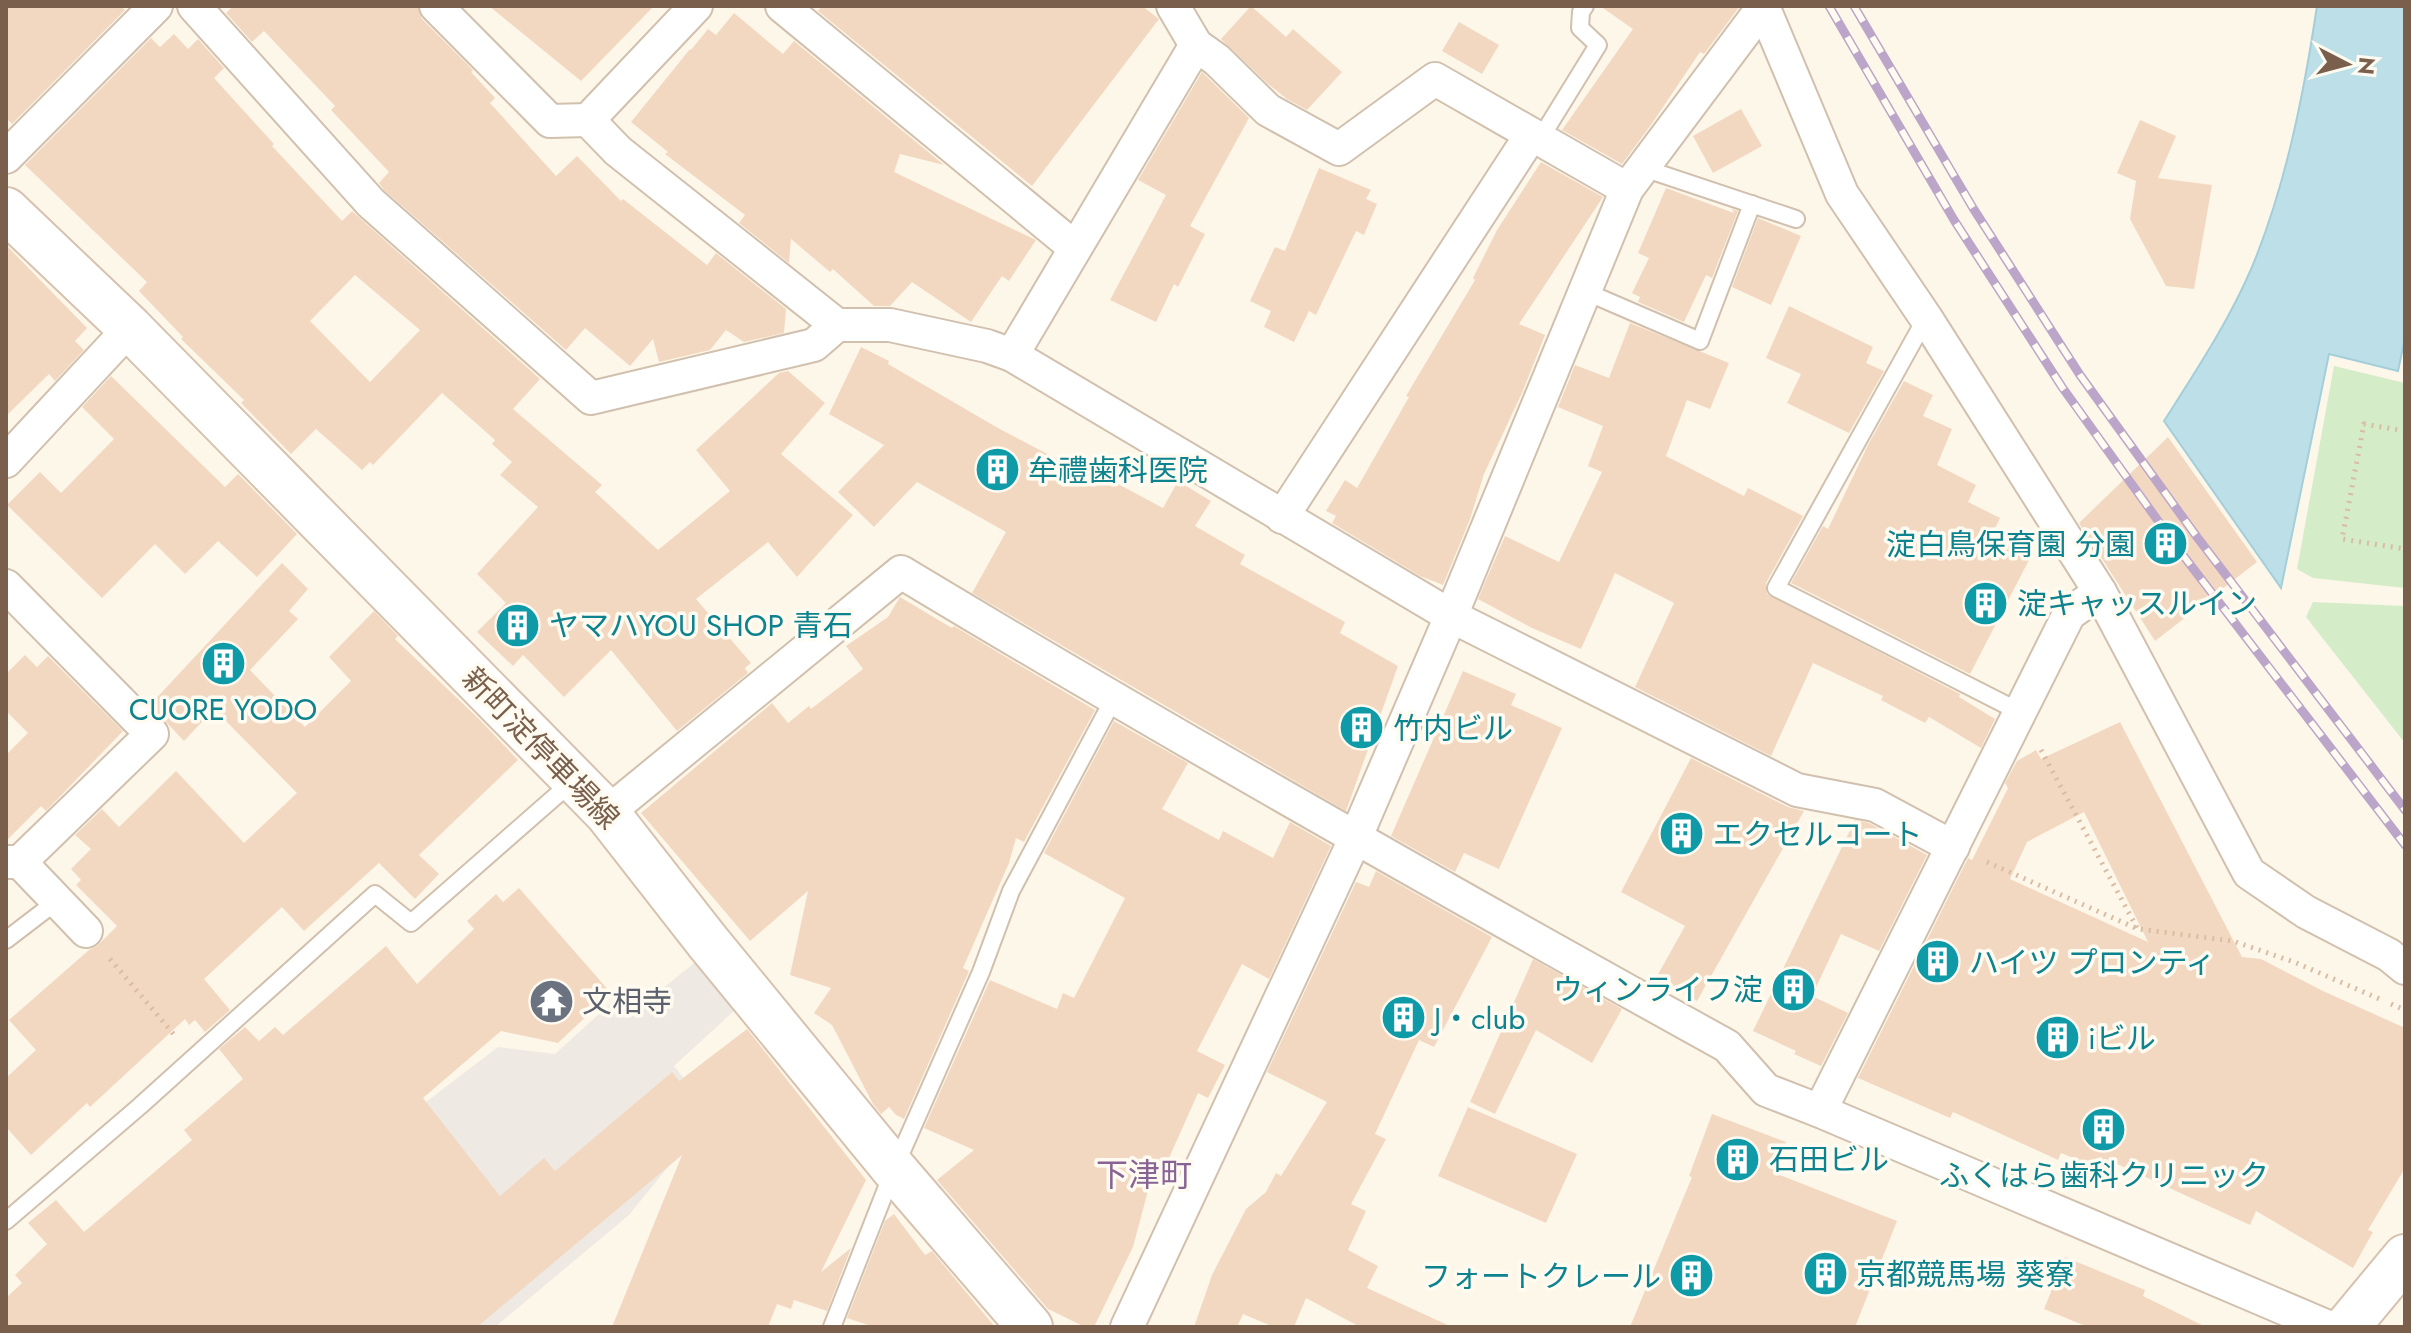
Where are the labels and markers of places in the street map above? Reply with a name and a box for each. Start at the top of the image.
building icon: 牟禮歯科医院 [973,446,1021,494]
place label: 牟禮歯科医院 [1028,449,1208,492]
building icon: 淀白鳥保育園 分園 [2142,520,2190,568]
place label: 淀白鳥保育園 分園 [1886,523,2135,566]
building icon: 淀キャッスルイン [1962,579,2010,627]
place label: 淀キャッスルイン [2017,582,2257,625]
building icon: ヤマハYOU SHOP 青石 [494,601,542,649]
place label: ヤマハYOU SHOP 青石 [549,604,853,647]
building icon: CUORE YODO [199,639,247,687]
place label: CUORE YODO [129,688,317,731]
building icon: 竹内ビル [1338,704,1386,752]
place label: 竹内ビル [1393,707,1513,750]
building icon: エクセルコート [1658,810,1706,858]
place label: エクセルコート [1713,813,1922,856]
building icon: ハイツ プロンティ [1914,938,1962,986]
place label: ハイツ プロンティ [1969,941,2216,984]
building icon: ウィンライフ淀 [1770,965,1818,1013]
place label: ウィンライフ淀 [1553,968,1763,1011]
temple icon: 文相寺 [527,977,575,1025]
place label: 文相寺 [582,980,672,1023]
building icon: J・club [1379,994,1427,1042]
place label: J・club [1430,997,1525,1040]
building icon: iビル [2033,1014,2081,1062]
place label: iビル [2088,1017,2156,1060]
building icon: ふくはら歯科クリニック [2080,1105,2128,1153]
building icon: 石田ビル [1714,1135,1762,1183]
place label: 石田ビル [1769,1138,1889,1181]
place label: ふくはら歯科クリニック [1939,1154,2269,1197]
building icon: 京都競馬場 葵寮 [1801,1250,1849,1298]
building icon: フォートクレール [1668,1252,1716,1300]
place label: 京都競馬場 葵寮 [1856,1253,2075,1296]
place label: フォートクレール [1421,1255,1661,1298]

